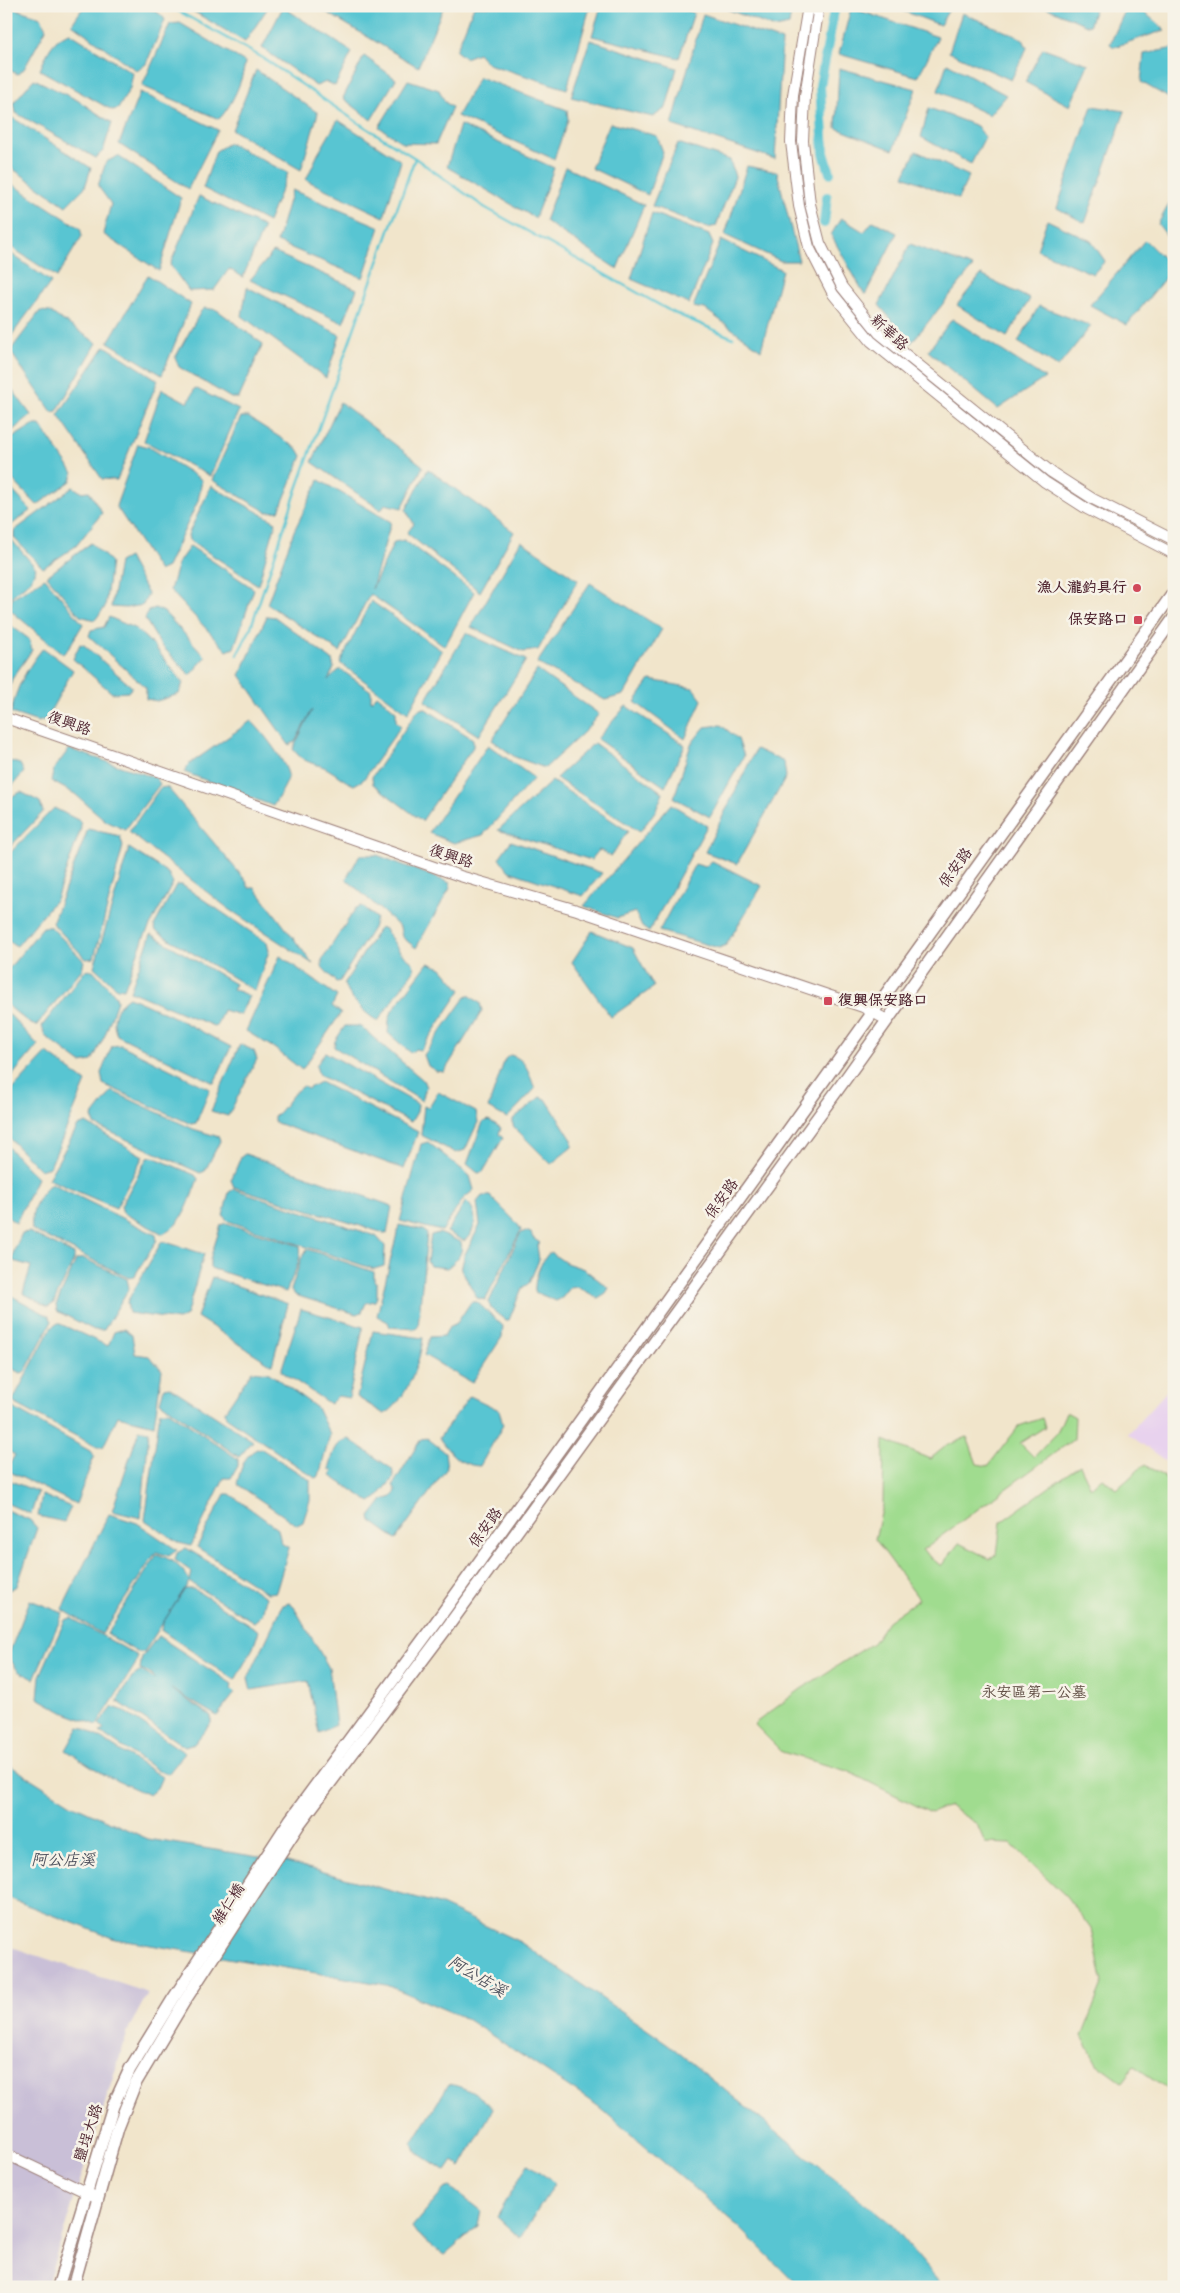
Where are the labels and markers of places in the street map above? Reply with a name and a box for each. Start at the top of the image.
place label: 漁人瀧釣具行 [1037,576,1127,600]
marker: 漁人瀧釣具行 [1131,582,1143,594]
place label: 保安路口 [1068,608,1128,632]
marker: 保安路口 [1132,614,1144,626]
place label: 復興保安路口 [838,989,928,1013]
marker: 復興保安路口 [822,995,834,1007]

